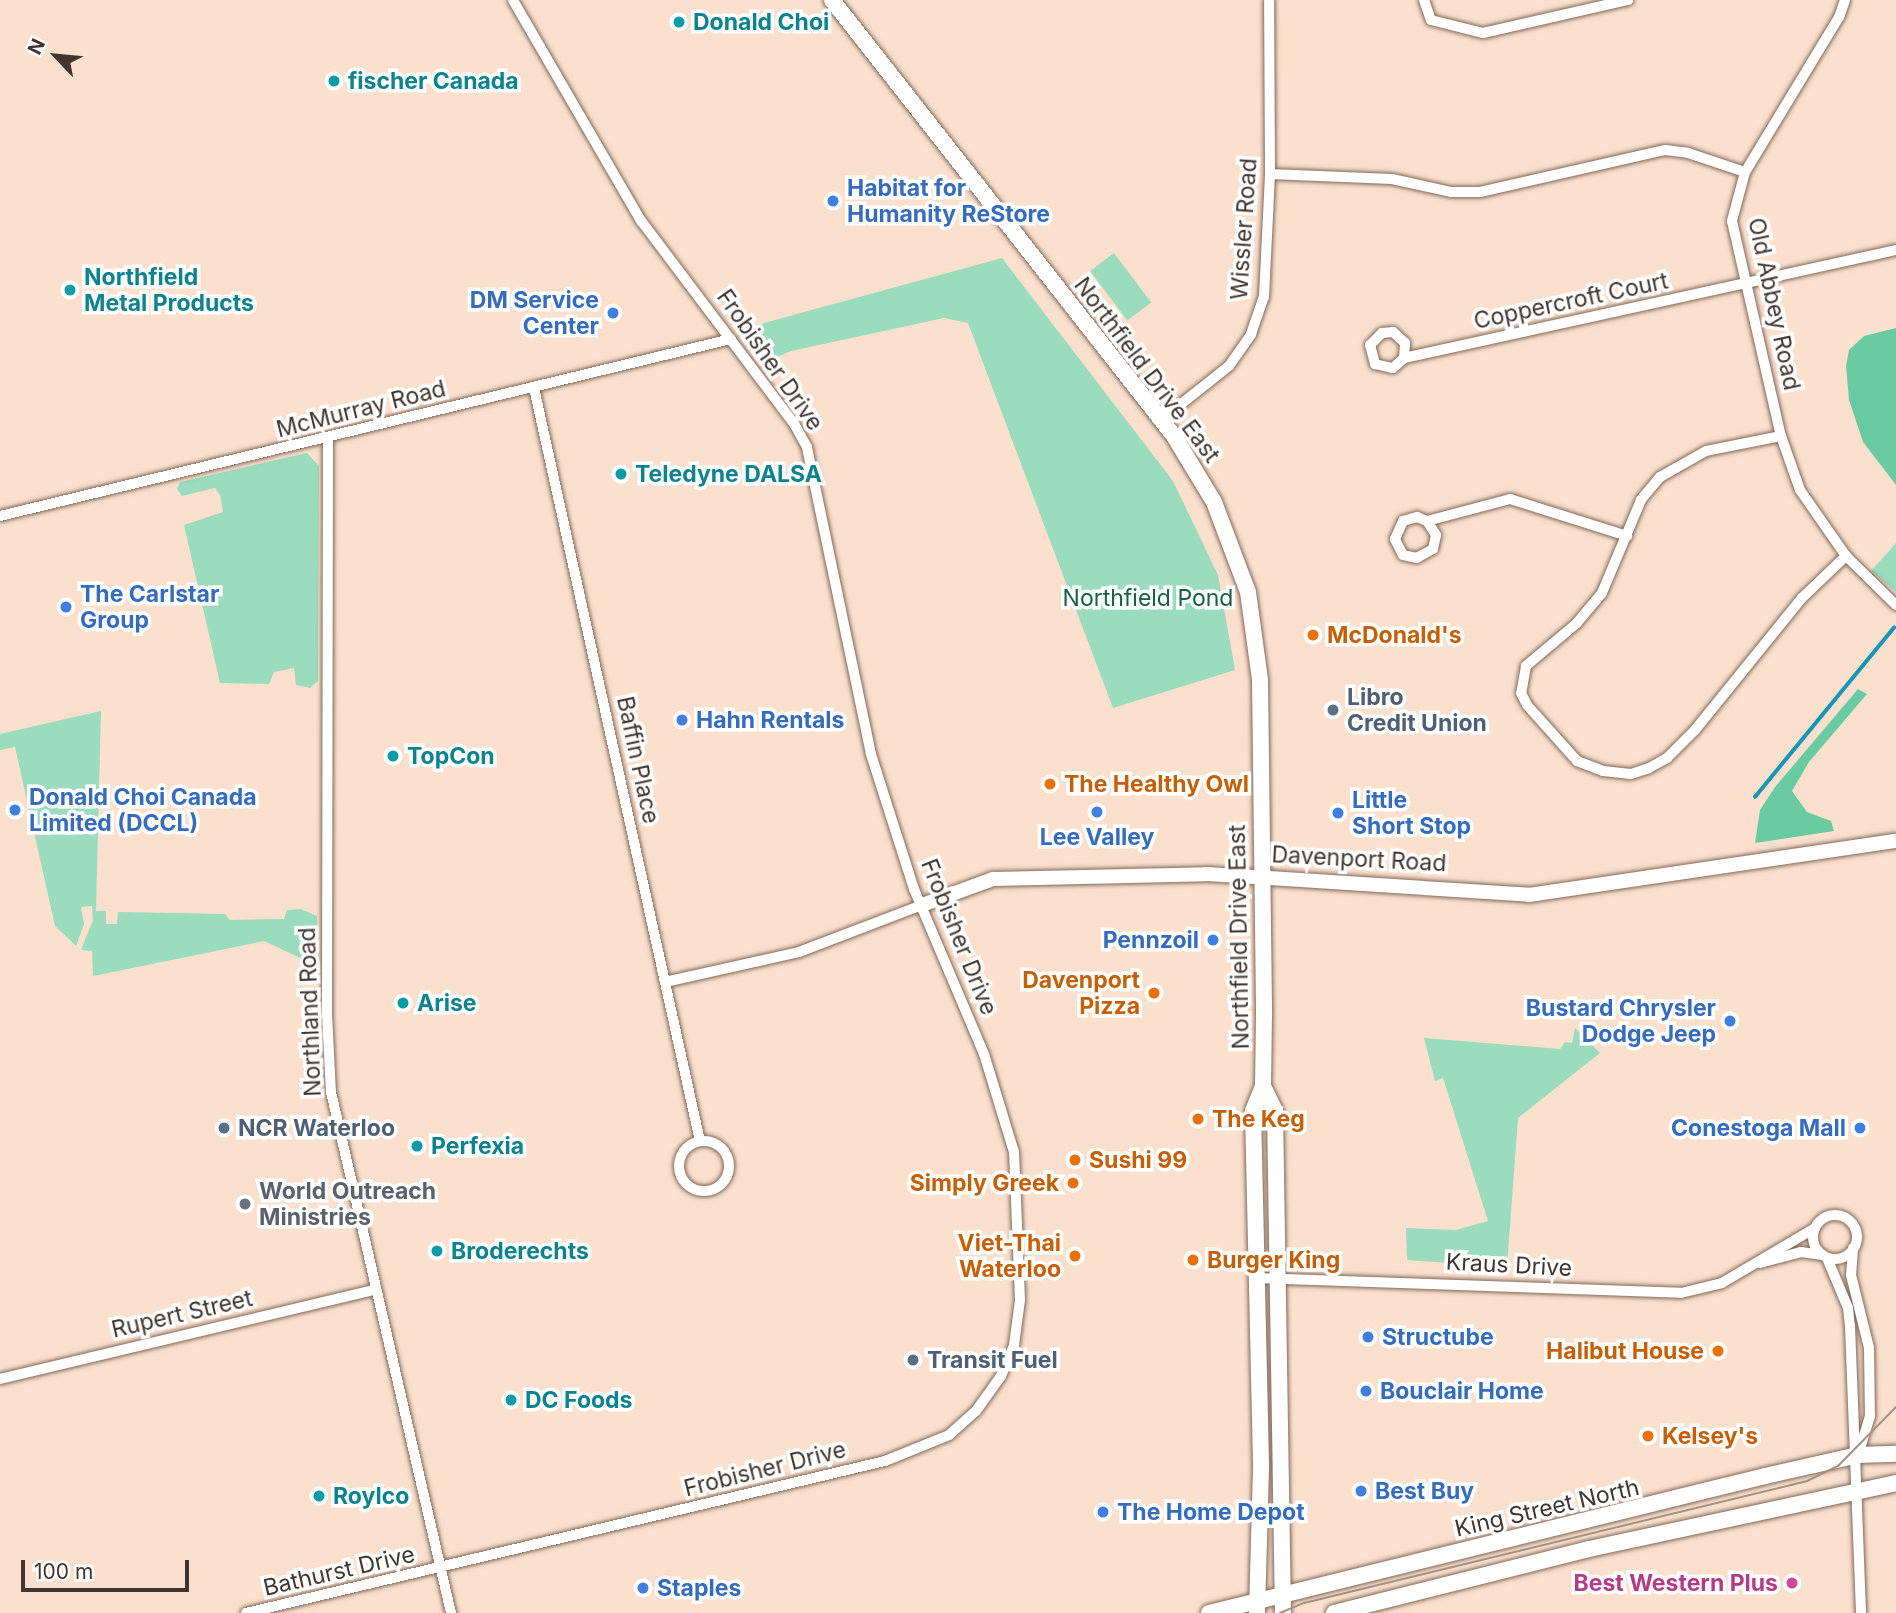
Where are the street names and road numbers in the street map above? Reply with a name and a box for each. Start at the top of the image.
street label: Wissler Road [1225,157,1263,301]
street label: Old Abbey Road [1742,215,1806,393]
street label: Coppercroft Court [1471,267,1671,335]
street label: Northfield Drive East [1068,272,1226,468]
street label: Frobisher Drive [711,284,829,436]
street label: McMurray Road [274,375,448,443]
street label: Baffin Place [611,694,665,826]
street label: Northfield Drive East [1223,824,1255,1050]
street label: Davenport Road [1271,841,1447,877]
street label: Frobisher Drive [915,855,1003,1019]
street label: Northland Road [293,927,327,1097]
street label: Kraus Drive [1445,1248,1573,1282]
street label: Rupert Street [109,1284,255,1344]
street label: Frobisher Drive [681,1436,849,1502]
street label: King Street North [1452,1473,1642,1543]
street label: Bathurst Drive [261,1540,417,1602]

